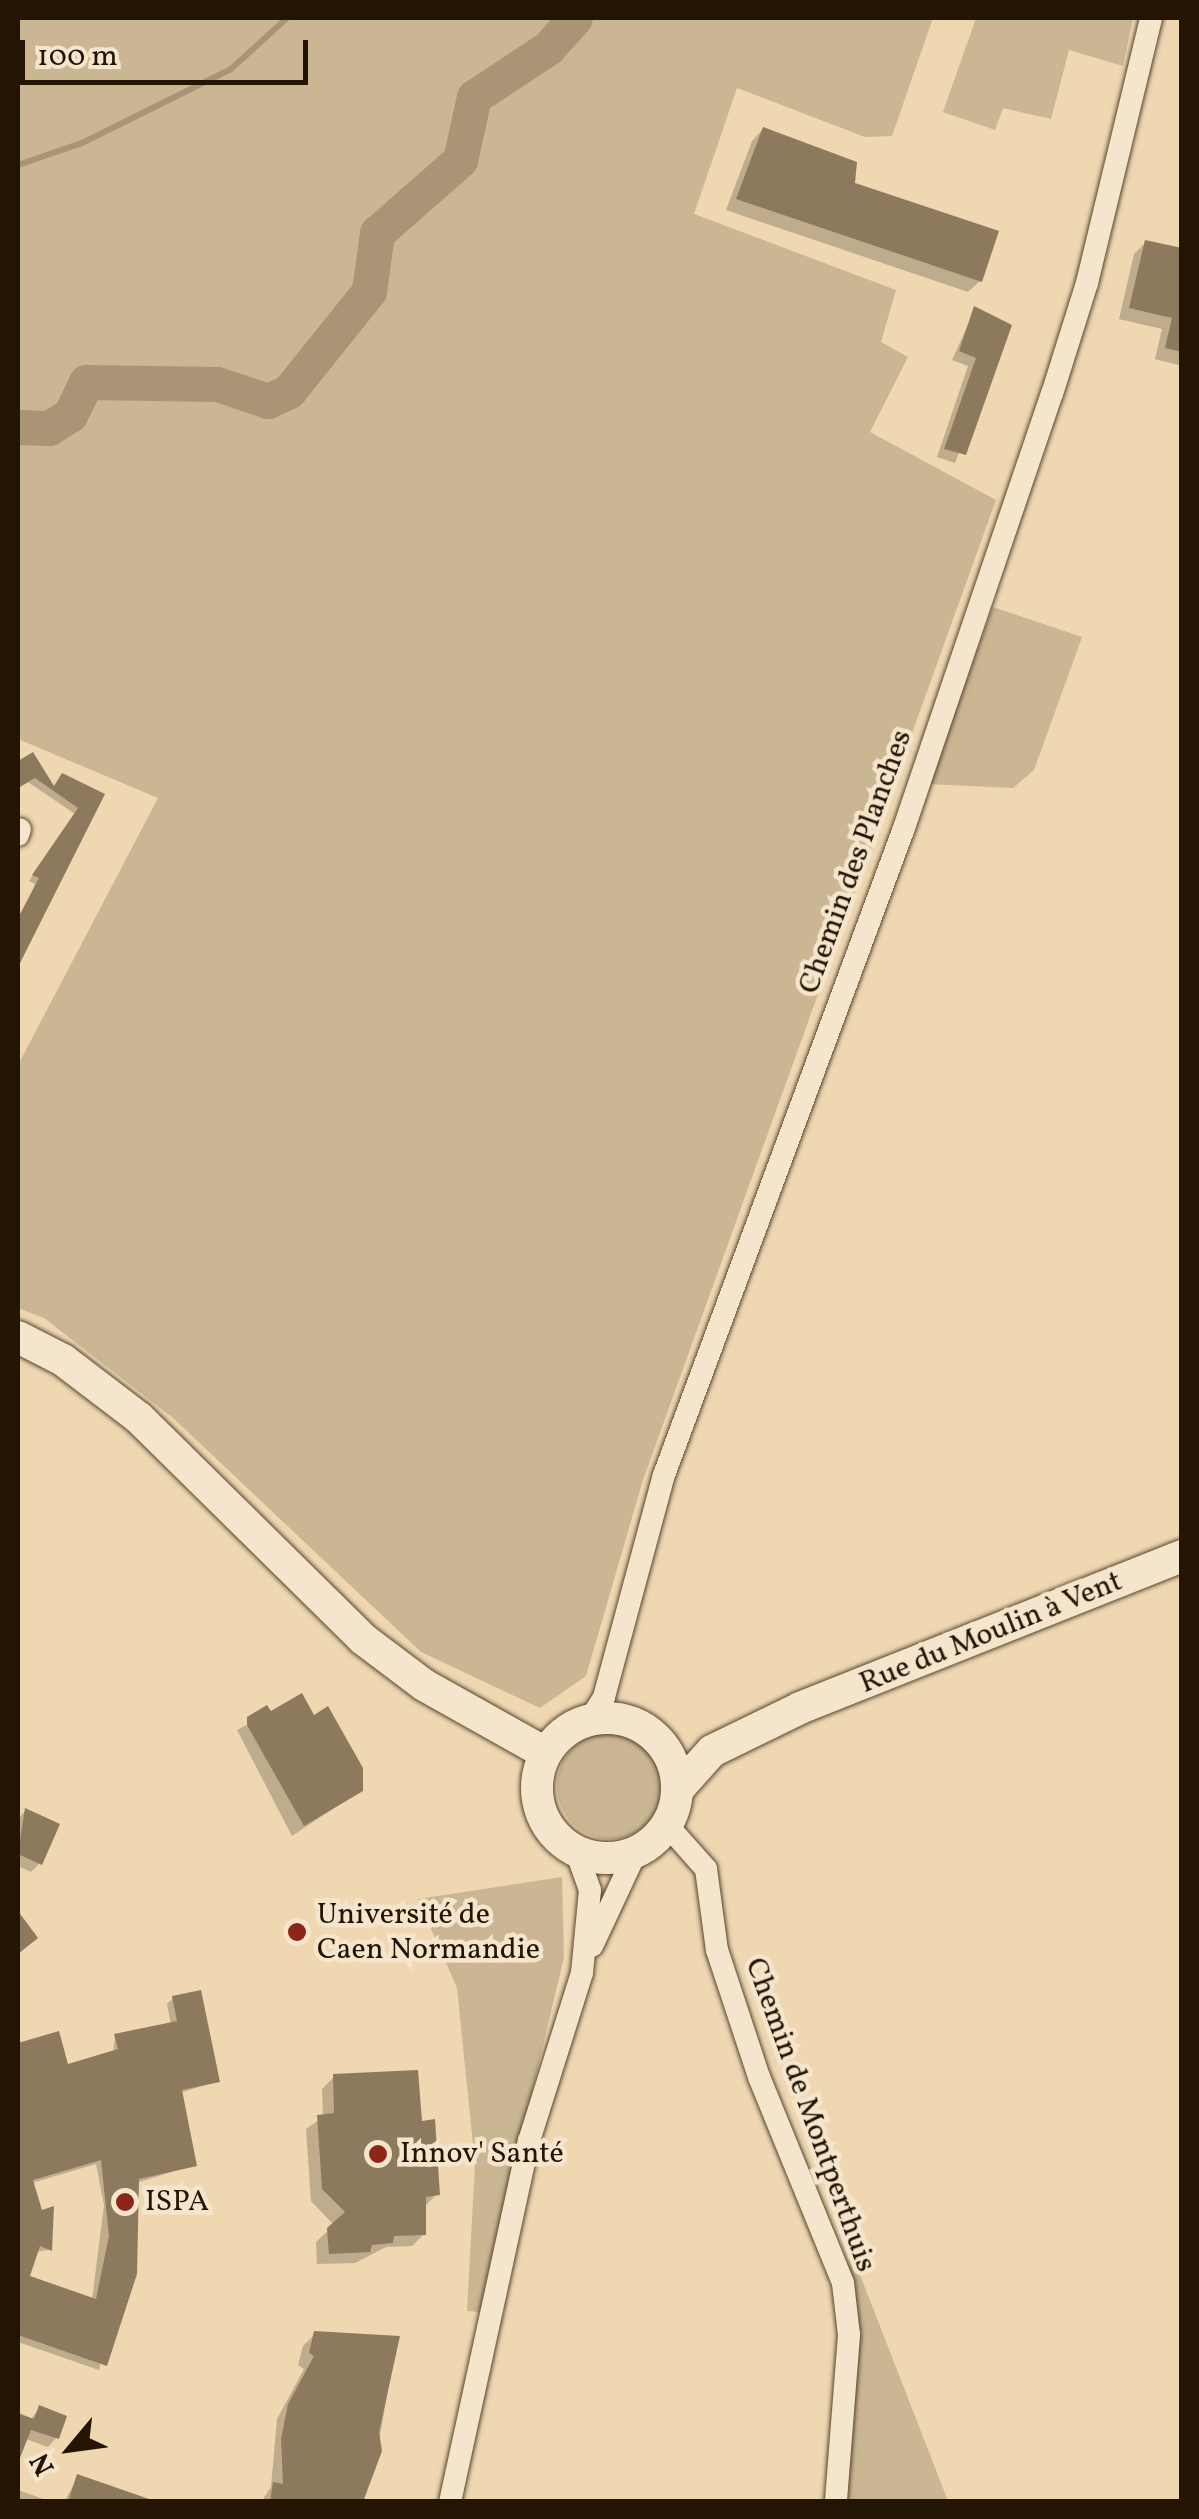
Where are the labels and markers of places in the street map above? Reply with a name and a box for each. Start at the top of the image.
place label: Université de Caen Normandie [317,1897,540,1968]
marker: Université de Caen Normandie [286,1921,308,1943]
place label: Innov' Santé [400,2136,564,2172]
marker: Innov' Santé [365,2141,391,2167]
place label: ISPA [145,2184,209,2220]
marker: ISPA [114,2191,136,2213]

